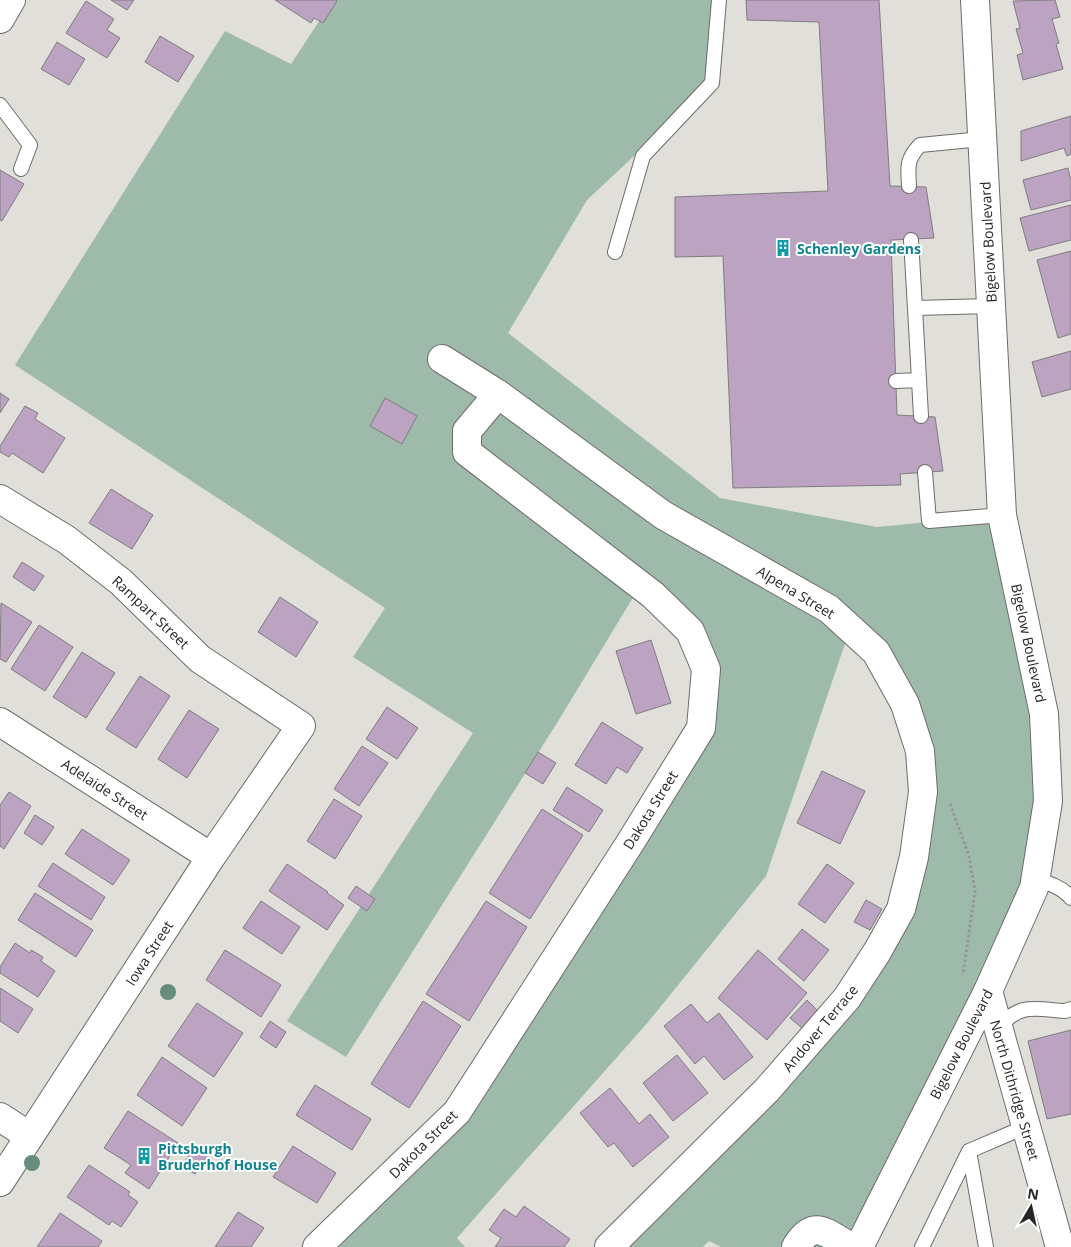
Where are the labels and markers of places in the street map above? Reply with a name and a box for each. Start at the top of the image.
building icon: Schenley Gardens [773,238,793,258]
place label: Schenley Gardens [797,239,921,258]
place label: Pittsburgh Bruderhof House [158,1139,277,1174]
building icon: Pittsburgh Bruderhof House [134,1146,154,1166]

